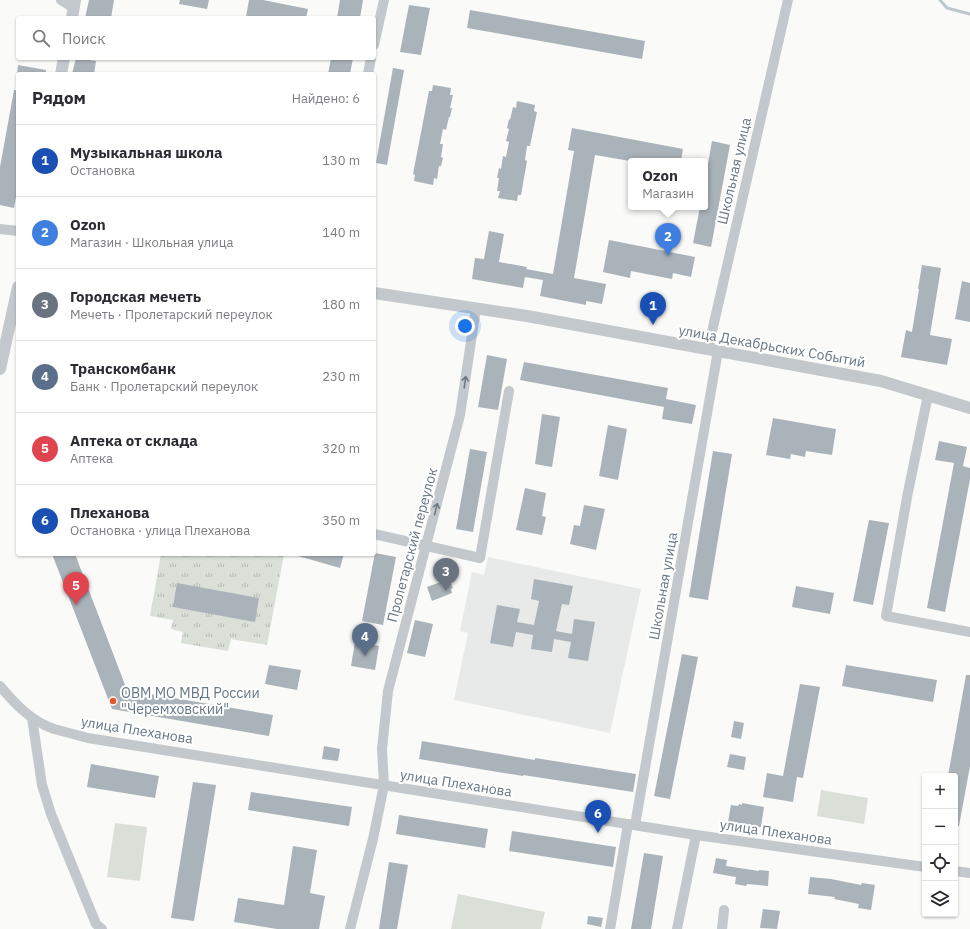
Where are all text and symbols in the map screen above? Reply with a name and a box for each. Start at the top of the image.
search box [16,16,376,60]
icon: search [30,27,52,49]
text: Поиск [62,29,105,48]
text: Рядом [32,87,86,109]
text: Найдено: 6 [292,90,360,107]
street label: Школьная улица [713,115,755,226]
text: Музыкальная школа [70,143,223,162]
text: 1 [41,152,49,169]
text: 130 m [322,152,360,169]
popup [628,158,708,210]
text: Остановка [70,162,135,179]
text: Ozon [642,166,678,185]
text: Магазин [642,185,694,202]
text: Ozon [70,215,106,234]
pin: 2 [655,223,681,256]
text: 2 [41,224,49,241]
text: 140 m [322,224,360,241]
text: Магазин · Школьная улица [70,234,233,251]
text: Городская мечеть [70,287,201,306]
pin: 1 [640,292,666,325]
text: 3 [41,296,49,313]
text: 180 m [322,296,360,313]
text: Мечеть · Пролетарский переулок [70,306,273,323]
your location [455,316,475,336]
street label: улица Декабрьских Событий [677,321,867,371]
text: Транскомбанк [70,359,176,378]
text: 4 [41,368,49,385]
text: 230 m [322,368,360,385]
one-way arrow [461,376,469,389]
text: Банк · Пролетарский переулок [70,378,258,395]
text: Аптека от склада [70,431,198,450]
text: 5 [41,440,49,457]
text: 320 m [322,440,360,457]
text: Аптека [70,450,113,467]
street label: Пролетарский переулок [383,465,441,624]
one-way arrow [433,502,440,515]
text: Плеханова [70,503,150,522]
text: 6 [41,512,49,529]
text: 350 m [322,512,360,529]
text: Остановка · улица Плеханова [70,522,250,539]
street label: Школьная улица [645,530,681,641]
pin: 3 [433,558,459,591]
pin: 5 [63,572,89,605]
pin: 4 [352,623,378,656]
place label: ОВМ МО МВД России "Черемховский" [121,684,260,718]
marker: ОВМ МО МВД России "Черемховский" [108,696,118,706]
street label: улица Плеханова [80,712,195,748]
street label: улица Плеханова [399,765,514,801]
map controls [922,773,958,917]
button: + [922,773,958,809]
pin: 6 [585,800,611,833]
button: − [922,809,958,845]
street label: улица Плеханова [719,815,834,849]
button: locate [922,845,958,881]
button: layers [922,881,958,917]

